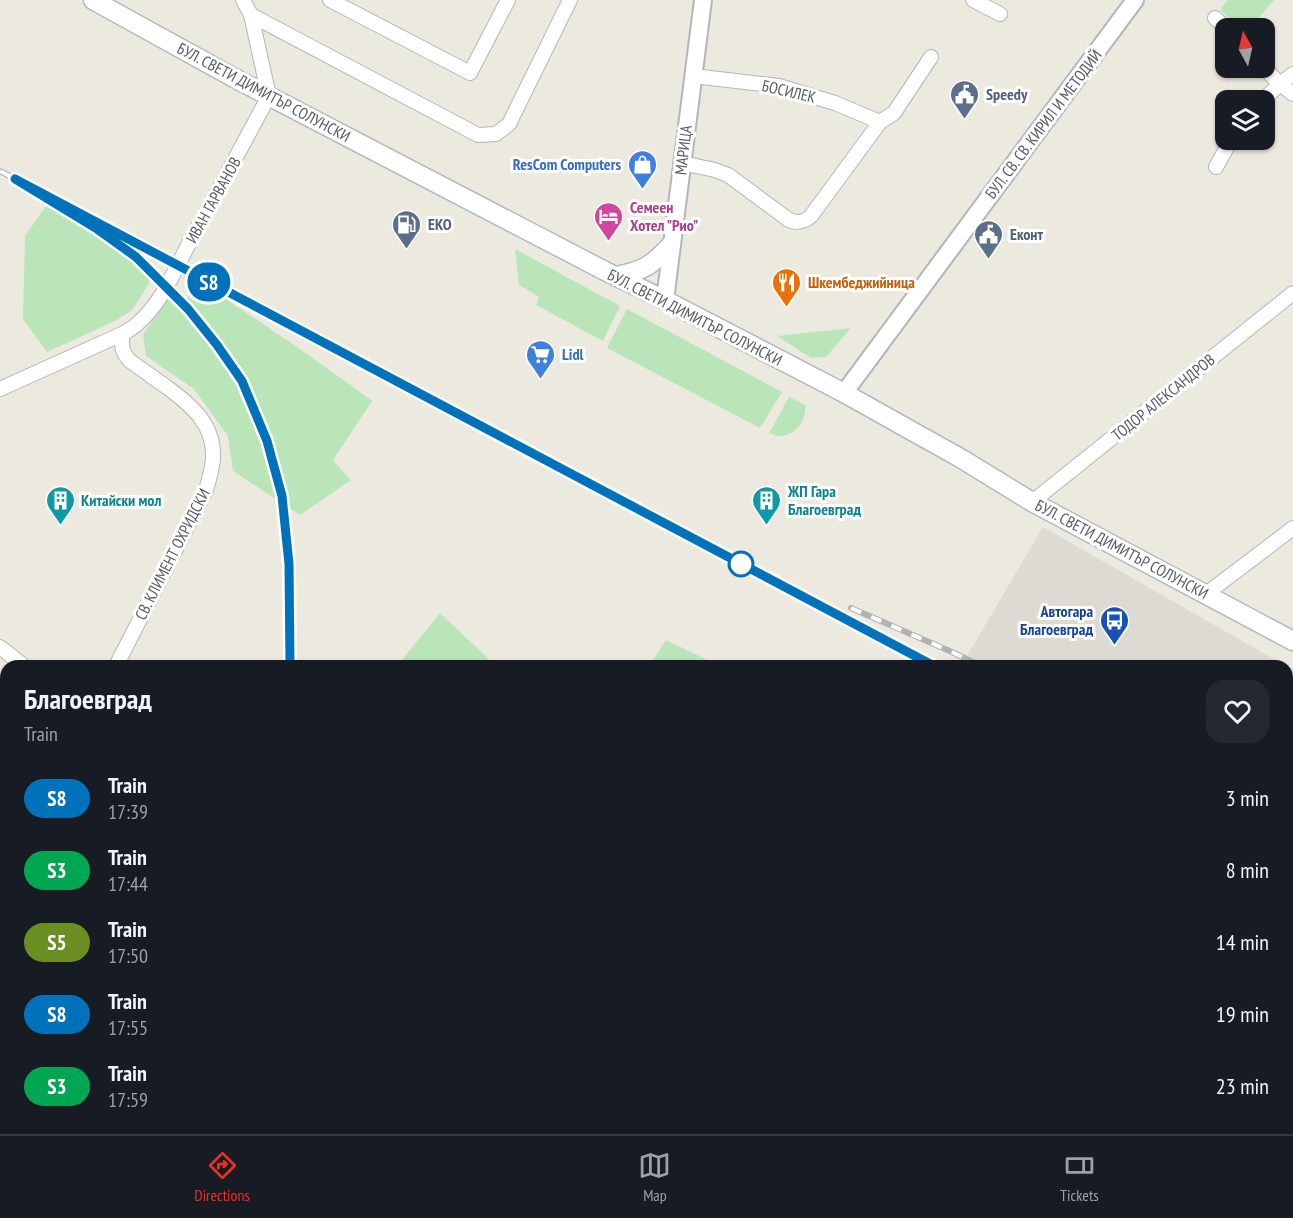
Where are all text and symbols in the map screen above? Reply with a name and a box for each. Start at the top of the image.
north arrow [1215,18,1275,78]
map controls [1215,18,1275,150]
street label: БУЛ. СВЕТИ ДИМИТЪР СОЛУНСКИ [174,38,354,146]
street label: БУЛ. СВ. СВ. КИРИЛ И МЕТОДИЙ [980,45,1106,203]
street label: БОСИЛЕК [760,75,818,107]
public building icon: Speedy [949,78,981,120]
place label: Speedy [986,84,1028,104]
button: layers [1215,90,1275,150]
street label: МАРИЦА [670,124,696,176]
shop icon: ResCom Computers [626,148,658,190]
street label: ИВАН ГАРВАНОВ [181,153,245,247]
place label: ResCom Computers [513,154,621,174]
place label: Семеен Хотел "Рио" [630,197,698,235]
hotel icon: Семеен Хотел "Рио" [593,200,625,242]
fuel station icon: EKO [391,208,423,250]
place label: EKO [428,214,452,234]
public building icon: Еконт [973,218,1005,260]
place label: Еконт [1010,224,1043,244]
line badge: S8 [182,262,236,302]
street label: БУЛ. СВЕТИ ДИМИТЪР СОЛУНСКИ [604,264,786,370]
restaurant icon: Шкембеджийница [771,266,803,308]
text: S8 [199,269,219,296]
place label: Шкембеджийница [808,272,915,292]
supermarket icon: Lidl [525,338,557,380]
place label: Lidl [562,344,584,364]
street label: ТОДОР АЛЕКСАНДРОВ [1107,349,1219,445]
place label: ЖП Гара Благоевград [787,481,861,519]
building icon: Китайски мол [44,484,76,526]
building icon: ЖП Гара Благоевград [751,484,783,526]
street label: СВ. КЛИМЕНТ ОХРИДСКИ [130,485,214,623]
place label: Китайски мол [81,490,161,510]
street label: БУЛ. СВЕТИ ДИМИТЪР СОЛУНСКИ [1032,495,1212,603]
unlabelled marker [728,551,754,577]
place label: Автогара Благоевград [1020,601,1093,639]
bus stop icon: Автогара Благоевград [1098,604,1130,646]
text: Благоевград [24,680,152,717]
button: heart [1206,680,1269,743]
text: Train [24,721,58,747]
text: Train [108,771,147,799]
text: 3 min [1226,784,1269,812]
text: S8 [47,785,67,812]
text: 17:39 [108,799,148,825]
text: Train [108,843,147,871]
text: 8 min [1226,856,1269,884]
text: S3 [47,857,67,884]
text: 17:44 [108,871,148,897]
text: Train [108,915,147,943]
text: 14 min [1216,928,1269,956]
text: S5 [47,929,67,956]
text: 17:50 [108,943,148,969]
text: Train [108,987,147,1015]
text: 19 min [1216,1000,1269,1028]
text: S8 [47,1001,67,1028]
text: 17:55 [108,1015,148,1041]
text: Train [108,1059,147,1087]
text: 23 min [1216,1072,1269,1100]
text: S3 [47,1073,67,1100]
text: 17:59 [108,1087,148,1113]
tab: Directions [194,1149,250,1205]
tab: Map [638,1149,671,1205]
tab: Tickets [1060,1149,1099,1205]

